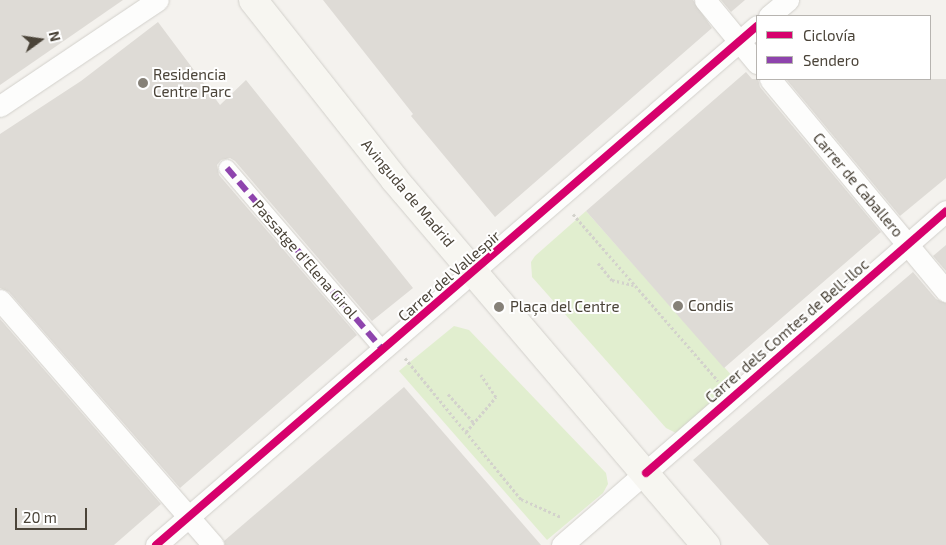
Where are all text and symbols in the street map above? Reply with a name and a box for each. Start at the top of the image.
north arrow [15,15,65,65]
legend [756,15,931,80]
text: Ciclovía [803,26,855,44]
text: N [46,29,65,43]
text: Sendero [803,51,859,69]
place label: Residencia Centre Parc [153,65,231,100]
marker: Residencia Centre Parc [137,77,149,89]
street label: Carrer de Caballero [809,129,907,241]
street label: Avinguda de Madrid [358,136,458,250]
street label: Passatge d'Elena Girol [249,196,361,322]
street label: Carrer del Vallespir [394,226,504,326]
street label: Carrer dels Comtes de Bell-lloc [702,255,872,407]
place label: Condis [688,297,734,315]
place label: Plaça del Centre [510,298,620,316]
marker: Plaça del Centre [492,300,506,314]
marker: Condis [672,300,684,312]
scale bar [18,498,90,530]
text: 20 m [23,508,57,526]

